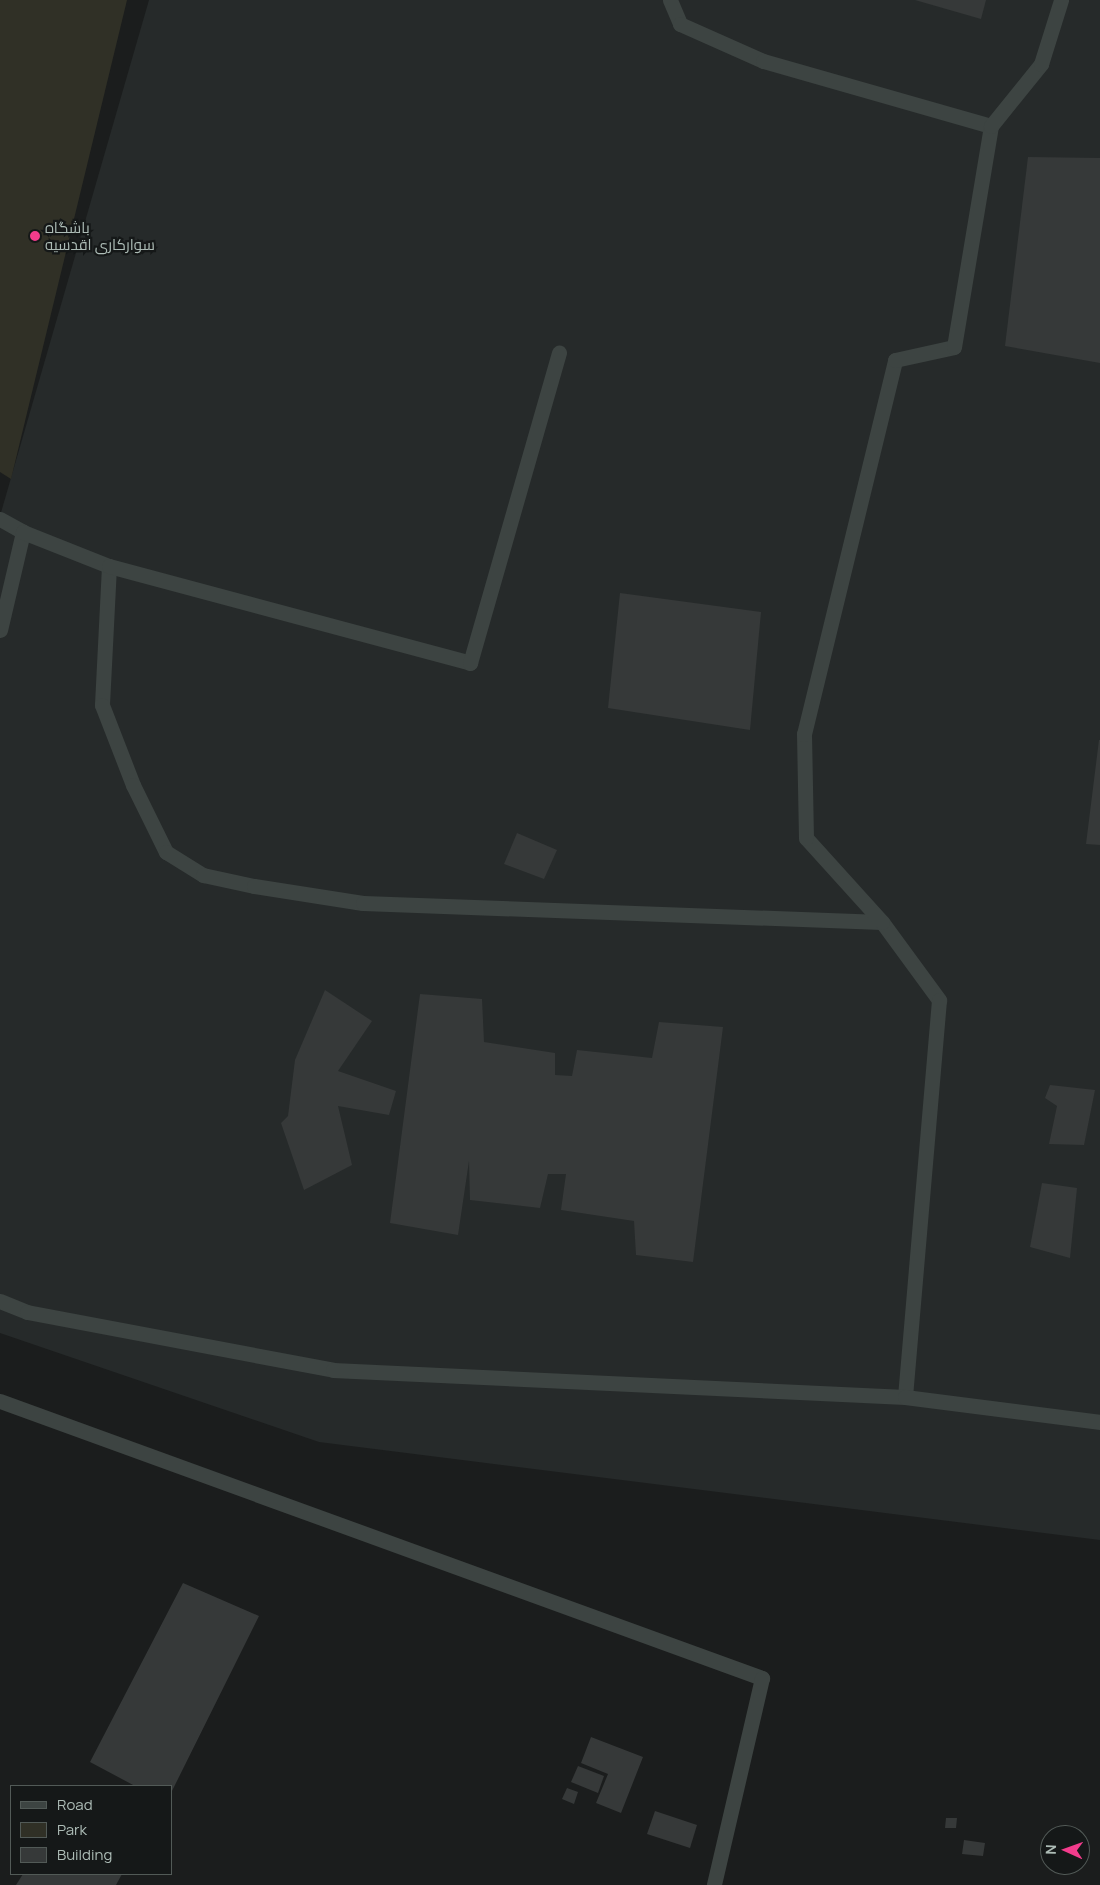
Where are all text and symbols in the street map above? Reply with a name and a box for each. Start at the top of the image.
place label: باشگاه سوارکاری اقدسیه [45,218,155,253]
marker: باشگاه سوارکاری اقدسیه [29,230,41,242]
legend [10,1785,172,1875]
text: Road [57,1794,93,1815]
text: Park [57,1819,87,1840]
north arrow [1040,1825,1090,1875]
text: Building [57,1844,112,1865]
text: N [1041,1844,1060,1855]

